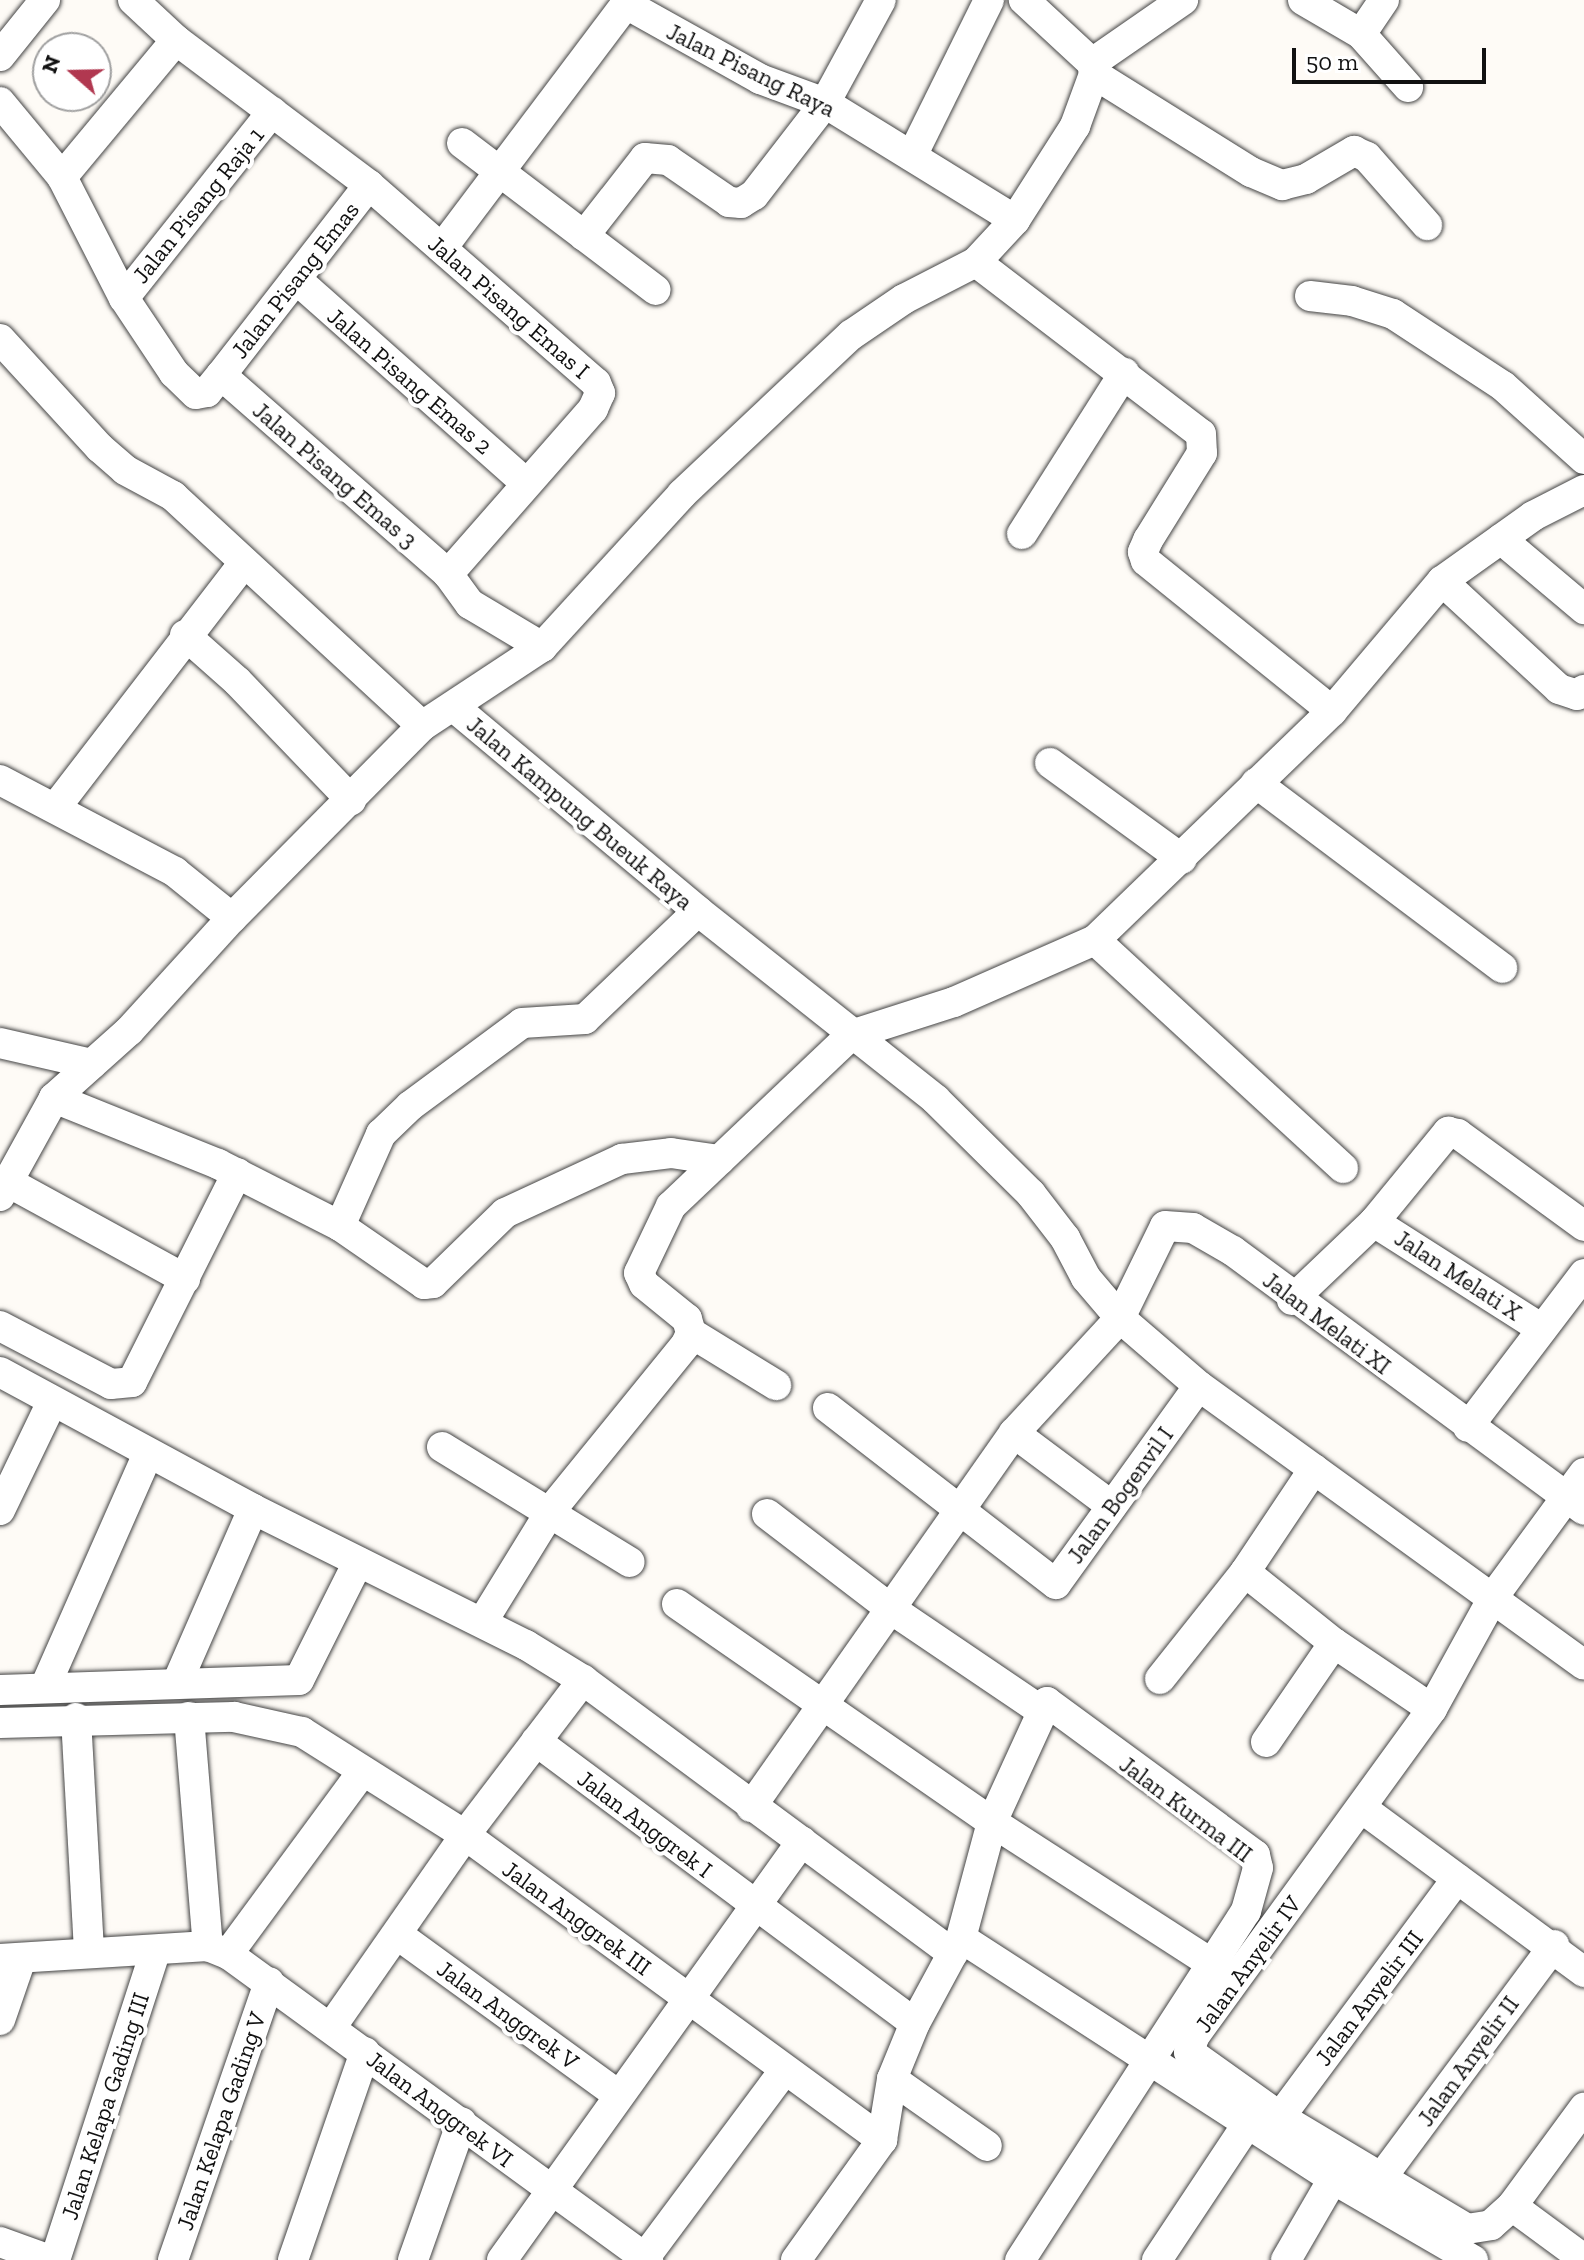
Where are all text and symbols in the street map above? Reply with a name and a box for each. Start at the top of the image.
street label: Jalan Pisang Raya [662,17,840,123]
north arrow [32,32,112,112]
scale bar [1296,32,1490,82]
text: 50 m [1306,47,1358,76]
text: N [35,52,66,77]
street label: Jalan Pisang Raja 1 [126,121,270,289]
street label: Jalan Pisang Emas [225,196,365,364]
street label: Jalan Pisang Emas I [423,229,595,385]
street label: Jalan Pisang Emas 2 [322,302,498,460]
street label: Jalan Pisang Emas 3 [247,396,423,554]
street label: Jalan Kampung Bueuk Raya [461,710,699,916]
street label: Jalan Melati X [1389,1223,1527,1327]
street label: Jalan Melati XI [1257,1265,1397,1381]
street label: Jalan Bogenvil I [1061,1421,1179,1569]
street label: Jalan Kurma III [1114,1750,1258,1868]
street label: Jalan Anggrek I [572,1764,718,1884]
street label: Jalan Anggrek III [497,1854,657,1982]
street label: Jalan Anyelir IV [1188,1890,1308,2038]
street label: Jalan Anyelir III [1308,1924,1430,2072]
street label: Jalan Anggrek V [431,1954,585,2076]
street label: Jalan Kelapa Gading III [55,1989,155,2223]
street label: Jalan Anyelir II [1411,1990,1525,2132]
street label: Jalan Kelapa Gading V [170,2008,272,2234]
street label: Jalan Anggrek VI [361,2044,519,2174]

